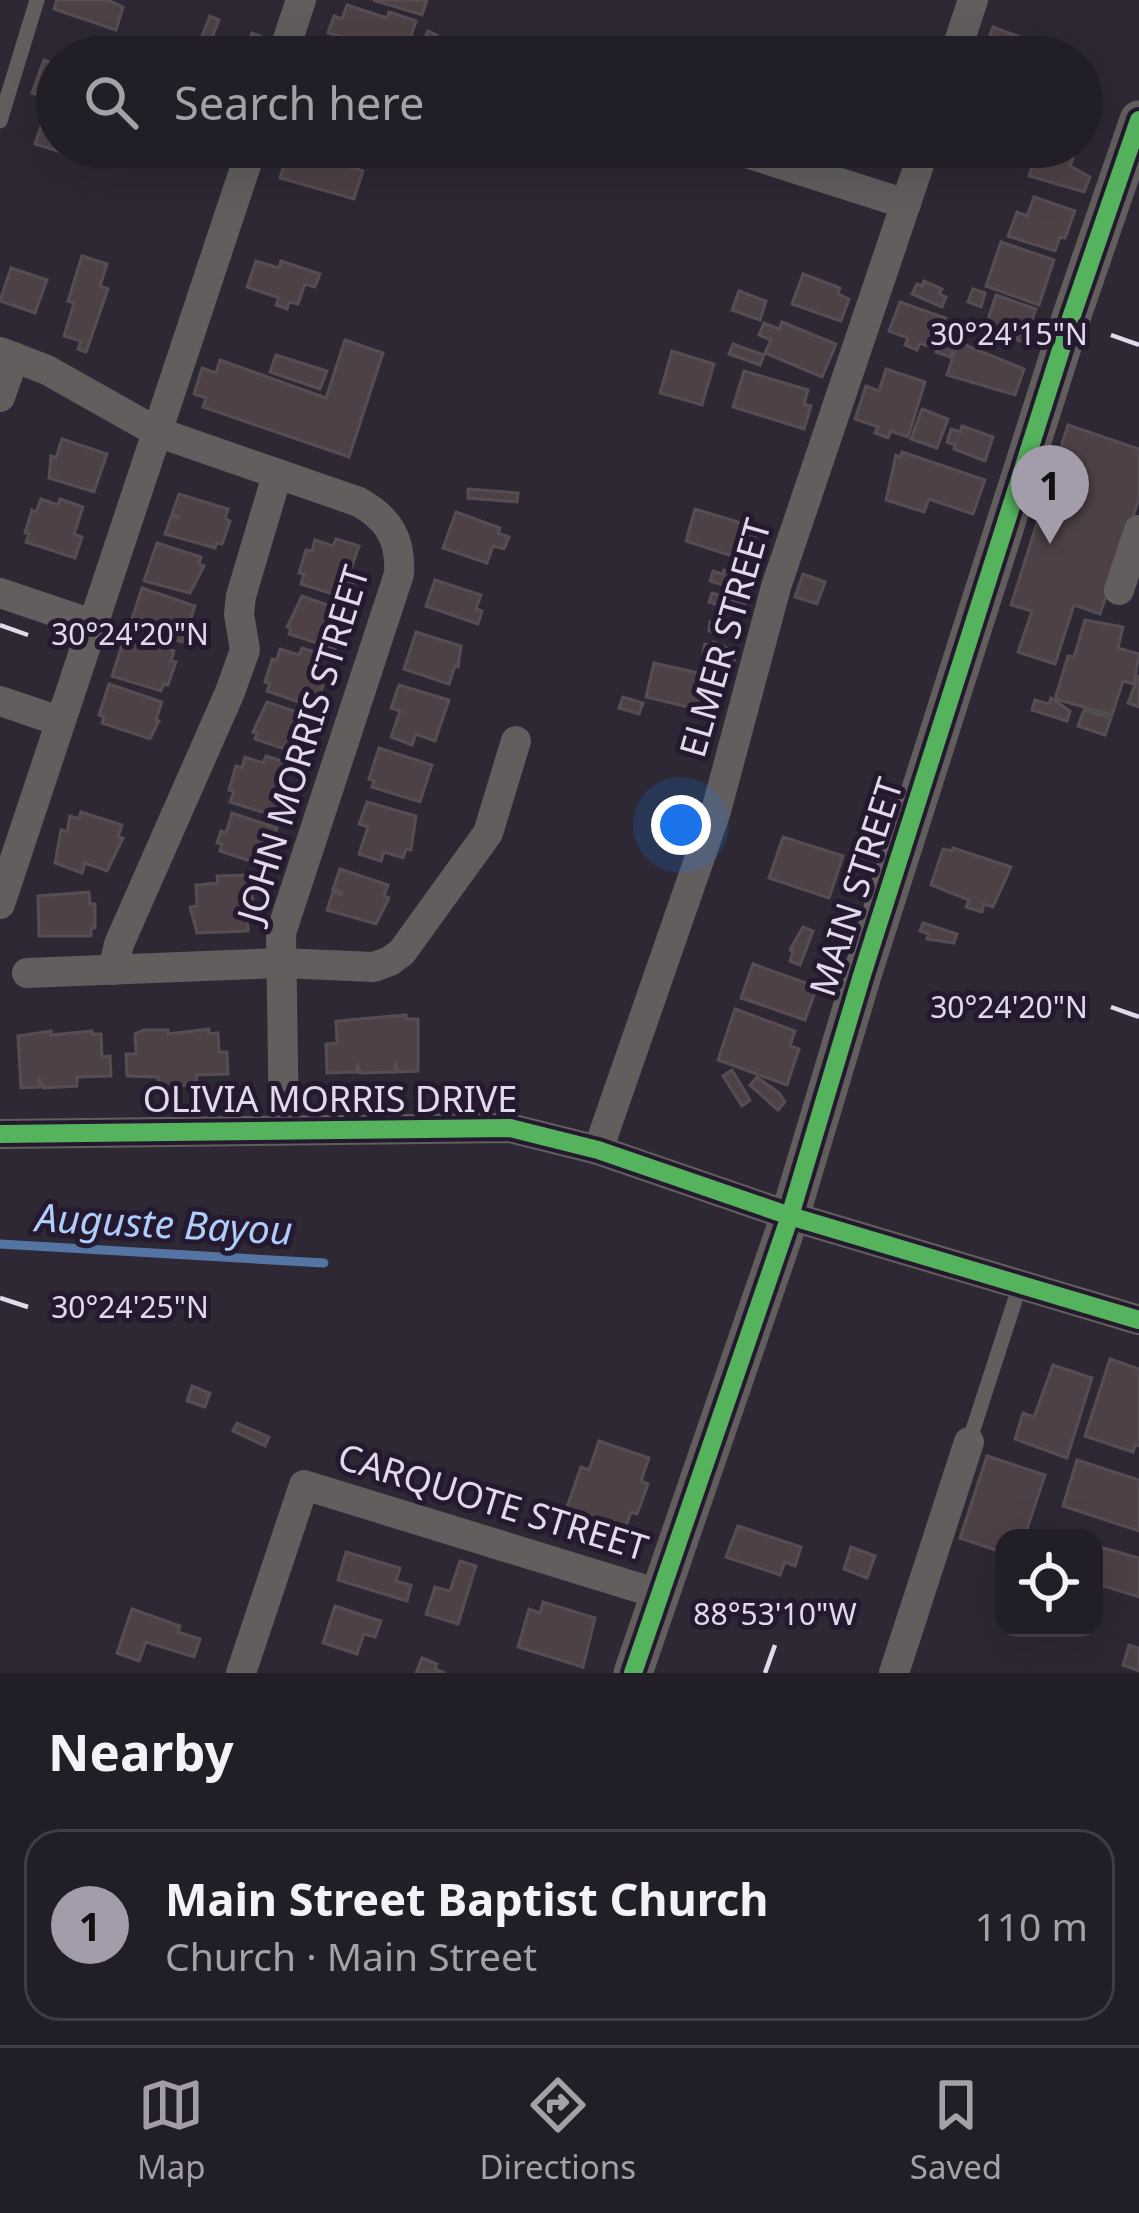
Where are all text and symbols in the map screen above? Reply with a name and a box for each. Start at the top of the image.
search box [36,36,1103,168]
icon: search [78,69,144,135]
text: Search here [174,72,424,133]
text: 30°24'15"N [930,313,1088,354]
pin: 1 [1011,445,1089,544]
street label: ELMER STREET [667,513,782,763]
street label: JOHN MORRIS STREET [224,560,380,931]
text: 30°24'20"N [51,613,209,654]
street label: MAIN STREET [797,771,914,1002]
your location [651,795,711,855]
text: 30°24'20"N [930,986,1088,1027]
street label: OLIVIA MORRIS DRIVE [143,1074,517,1123]
water label: Auguste Bayou [31,1189,294,1256]
text: 30°24'25"N [51,1286,209,1327]
street label: CARQUOTE STREET [332,1431,654,1572]
map controls [995,1529,1103,1637]
button: locate [995,1529,1103,1637]
text: 88°53'10"W [693,1593,857,1634]
text: Nearby [48,1716,234,1786]
text: Main Street Baptist Church [165,1868,769,1929]
text: 1 [79,1899,101,1952]
text: 110 m [974,1899,1088,1952]
text: Church · Main Street [165,1929,537,1982]
tab: Map [137,2072,206,2189]
tab: Directions [479,2072,636,2189]
tab: Saved [910,2072,1002,2189]

